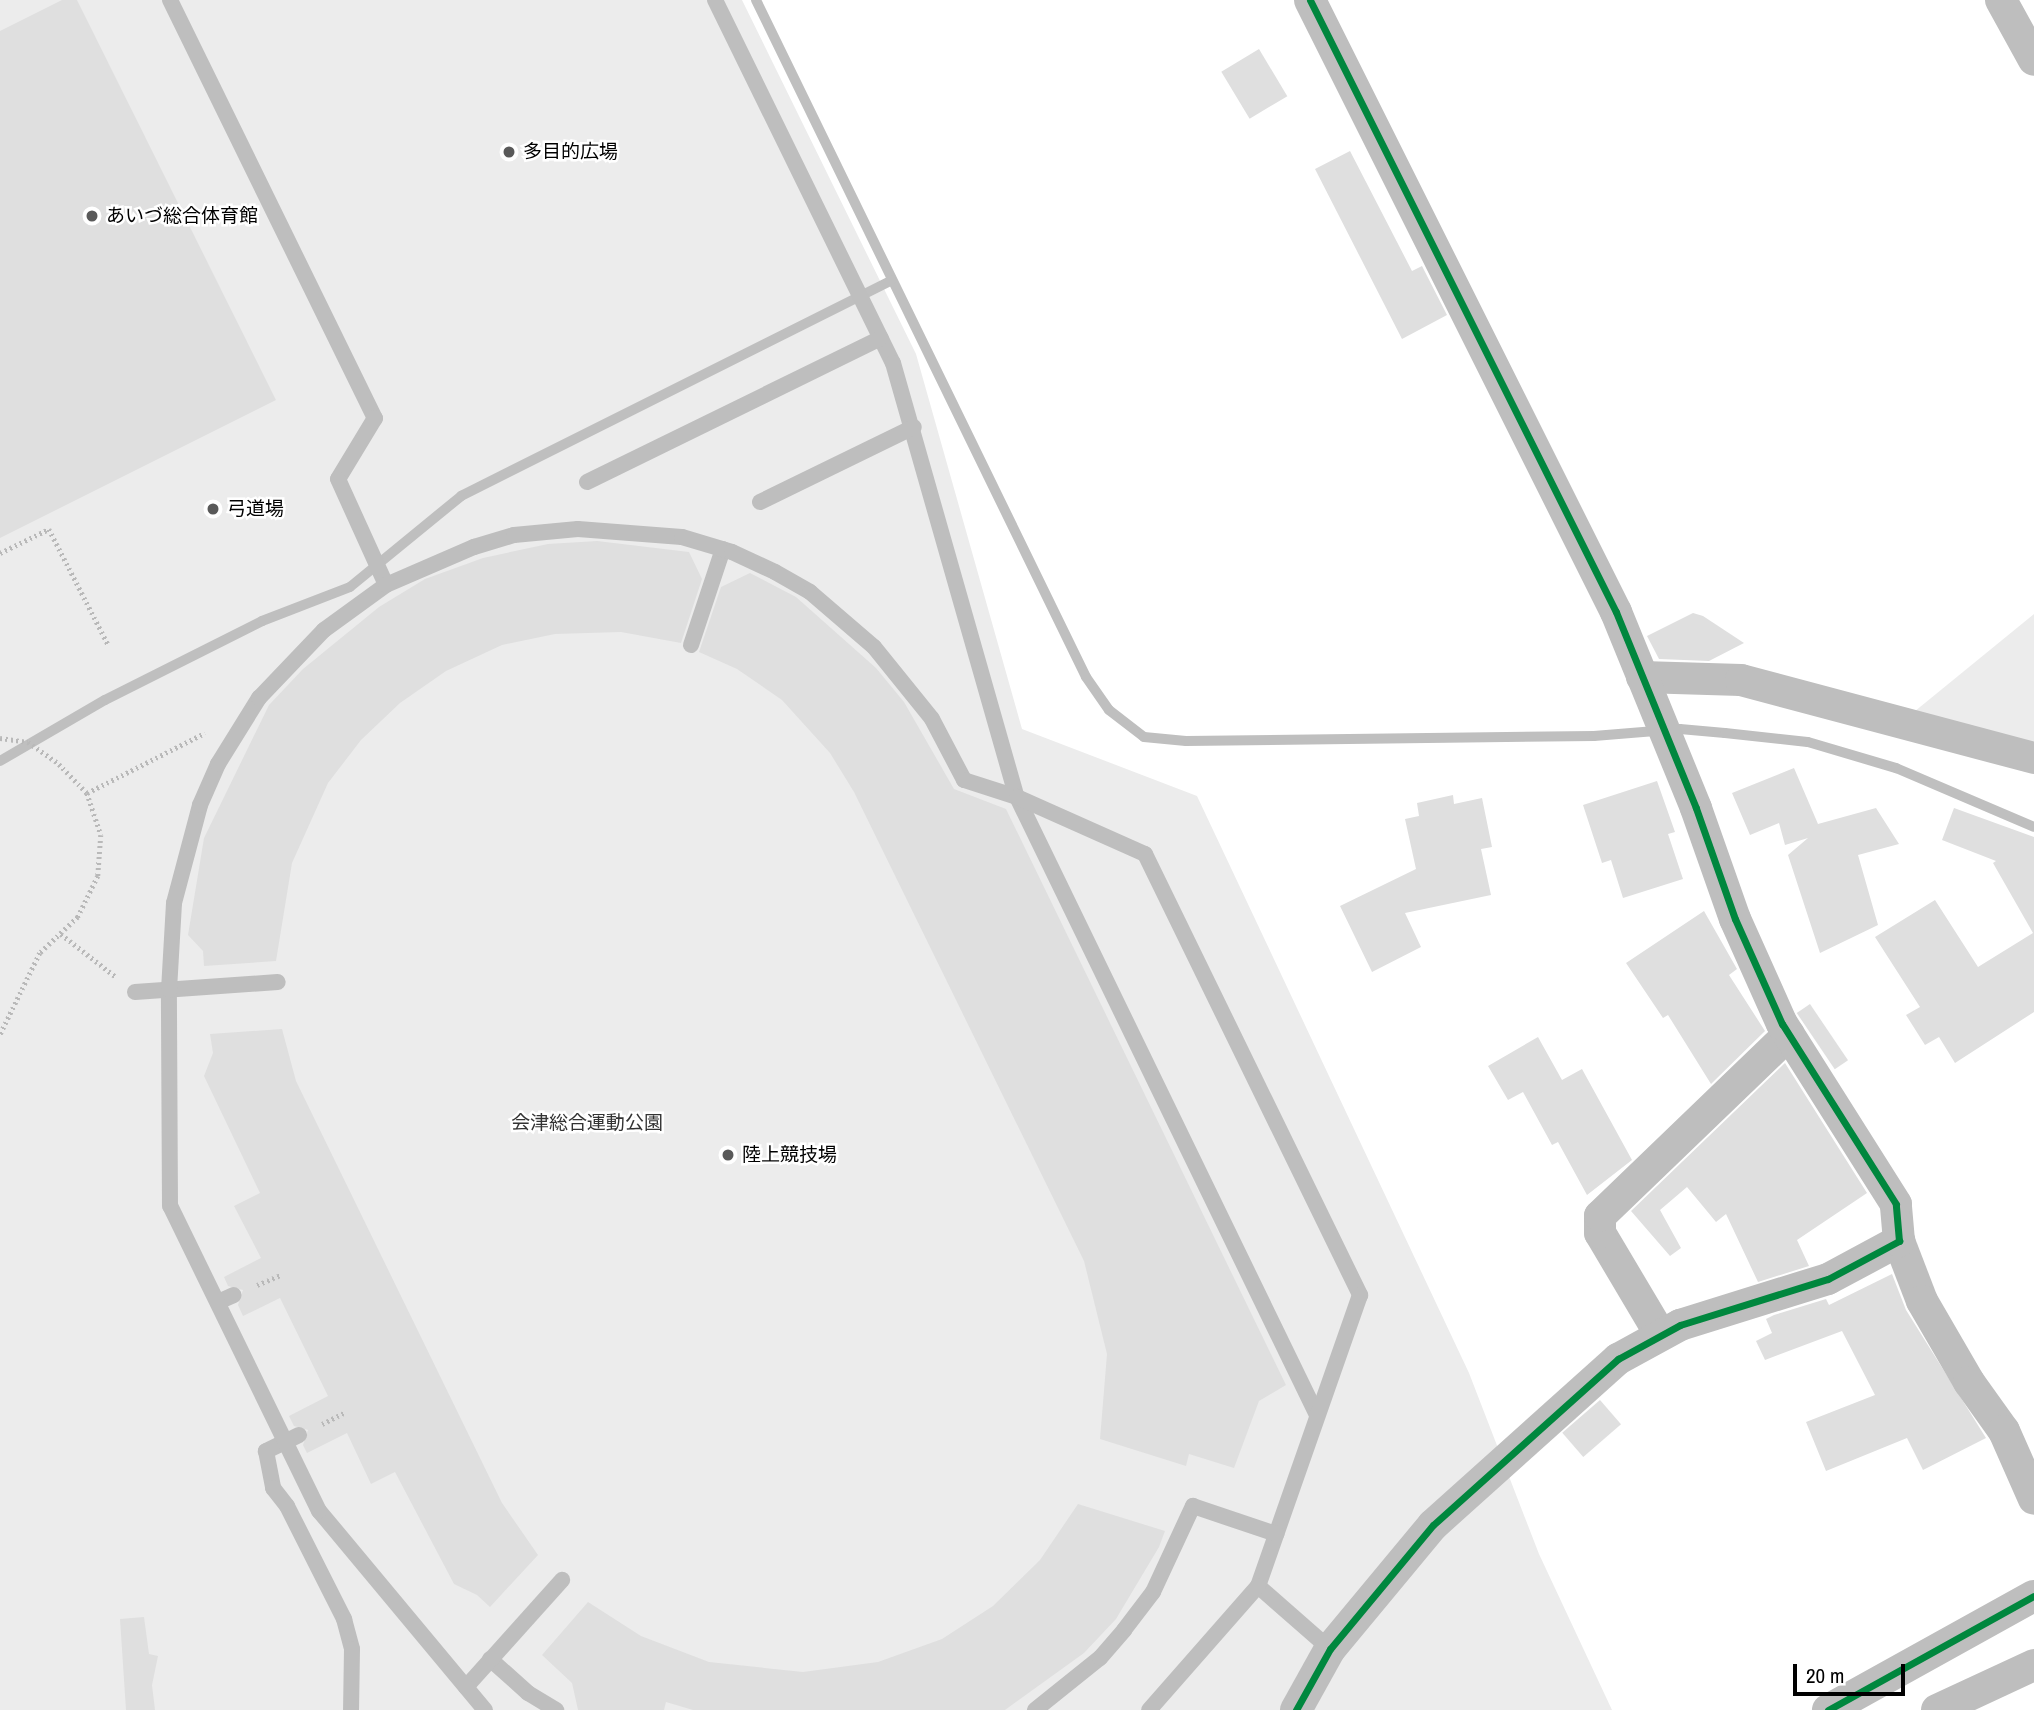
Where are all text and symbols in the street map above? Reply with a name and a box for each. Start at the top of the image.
place label: 多目的広場 [523,141,618,163]
marker: 多目的広場 [501,144,517,160]
place label: あいづ総合体育館 [106,205,258,227]
marker: あいづ総合体育館 [84,208,100,224]
place label: 弓道場 [227,498,284,520]
marker: 弓道場 [205,501,221,517]
park label: 会津総合運動公園 [511,1112,663,1134]
place label: 陸上競技場 [742,1144,837,1166]
marker: 陸上競技場 [720,1147,736,1163]
scale bar [1796,1650,1908,1694]
text: 20 m [1806,1661,1844,1690]

